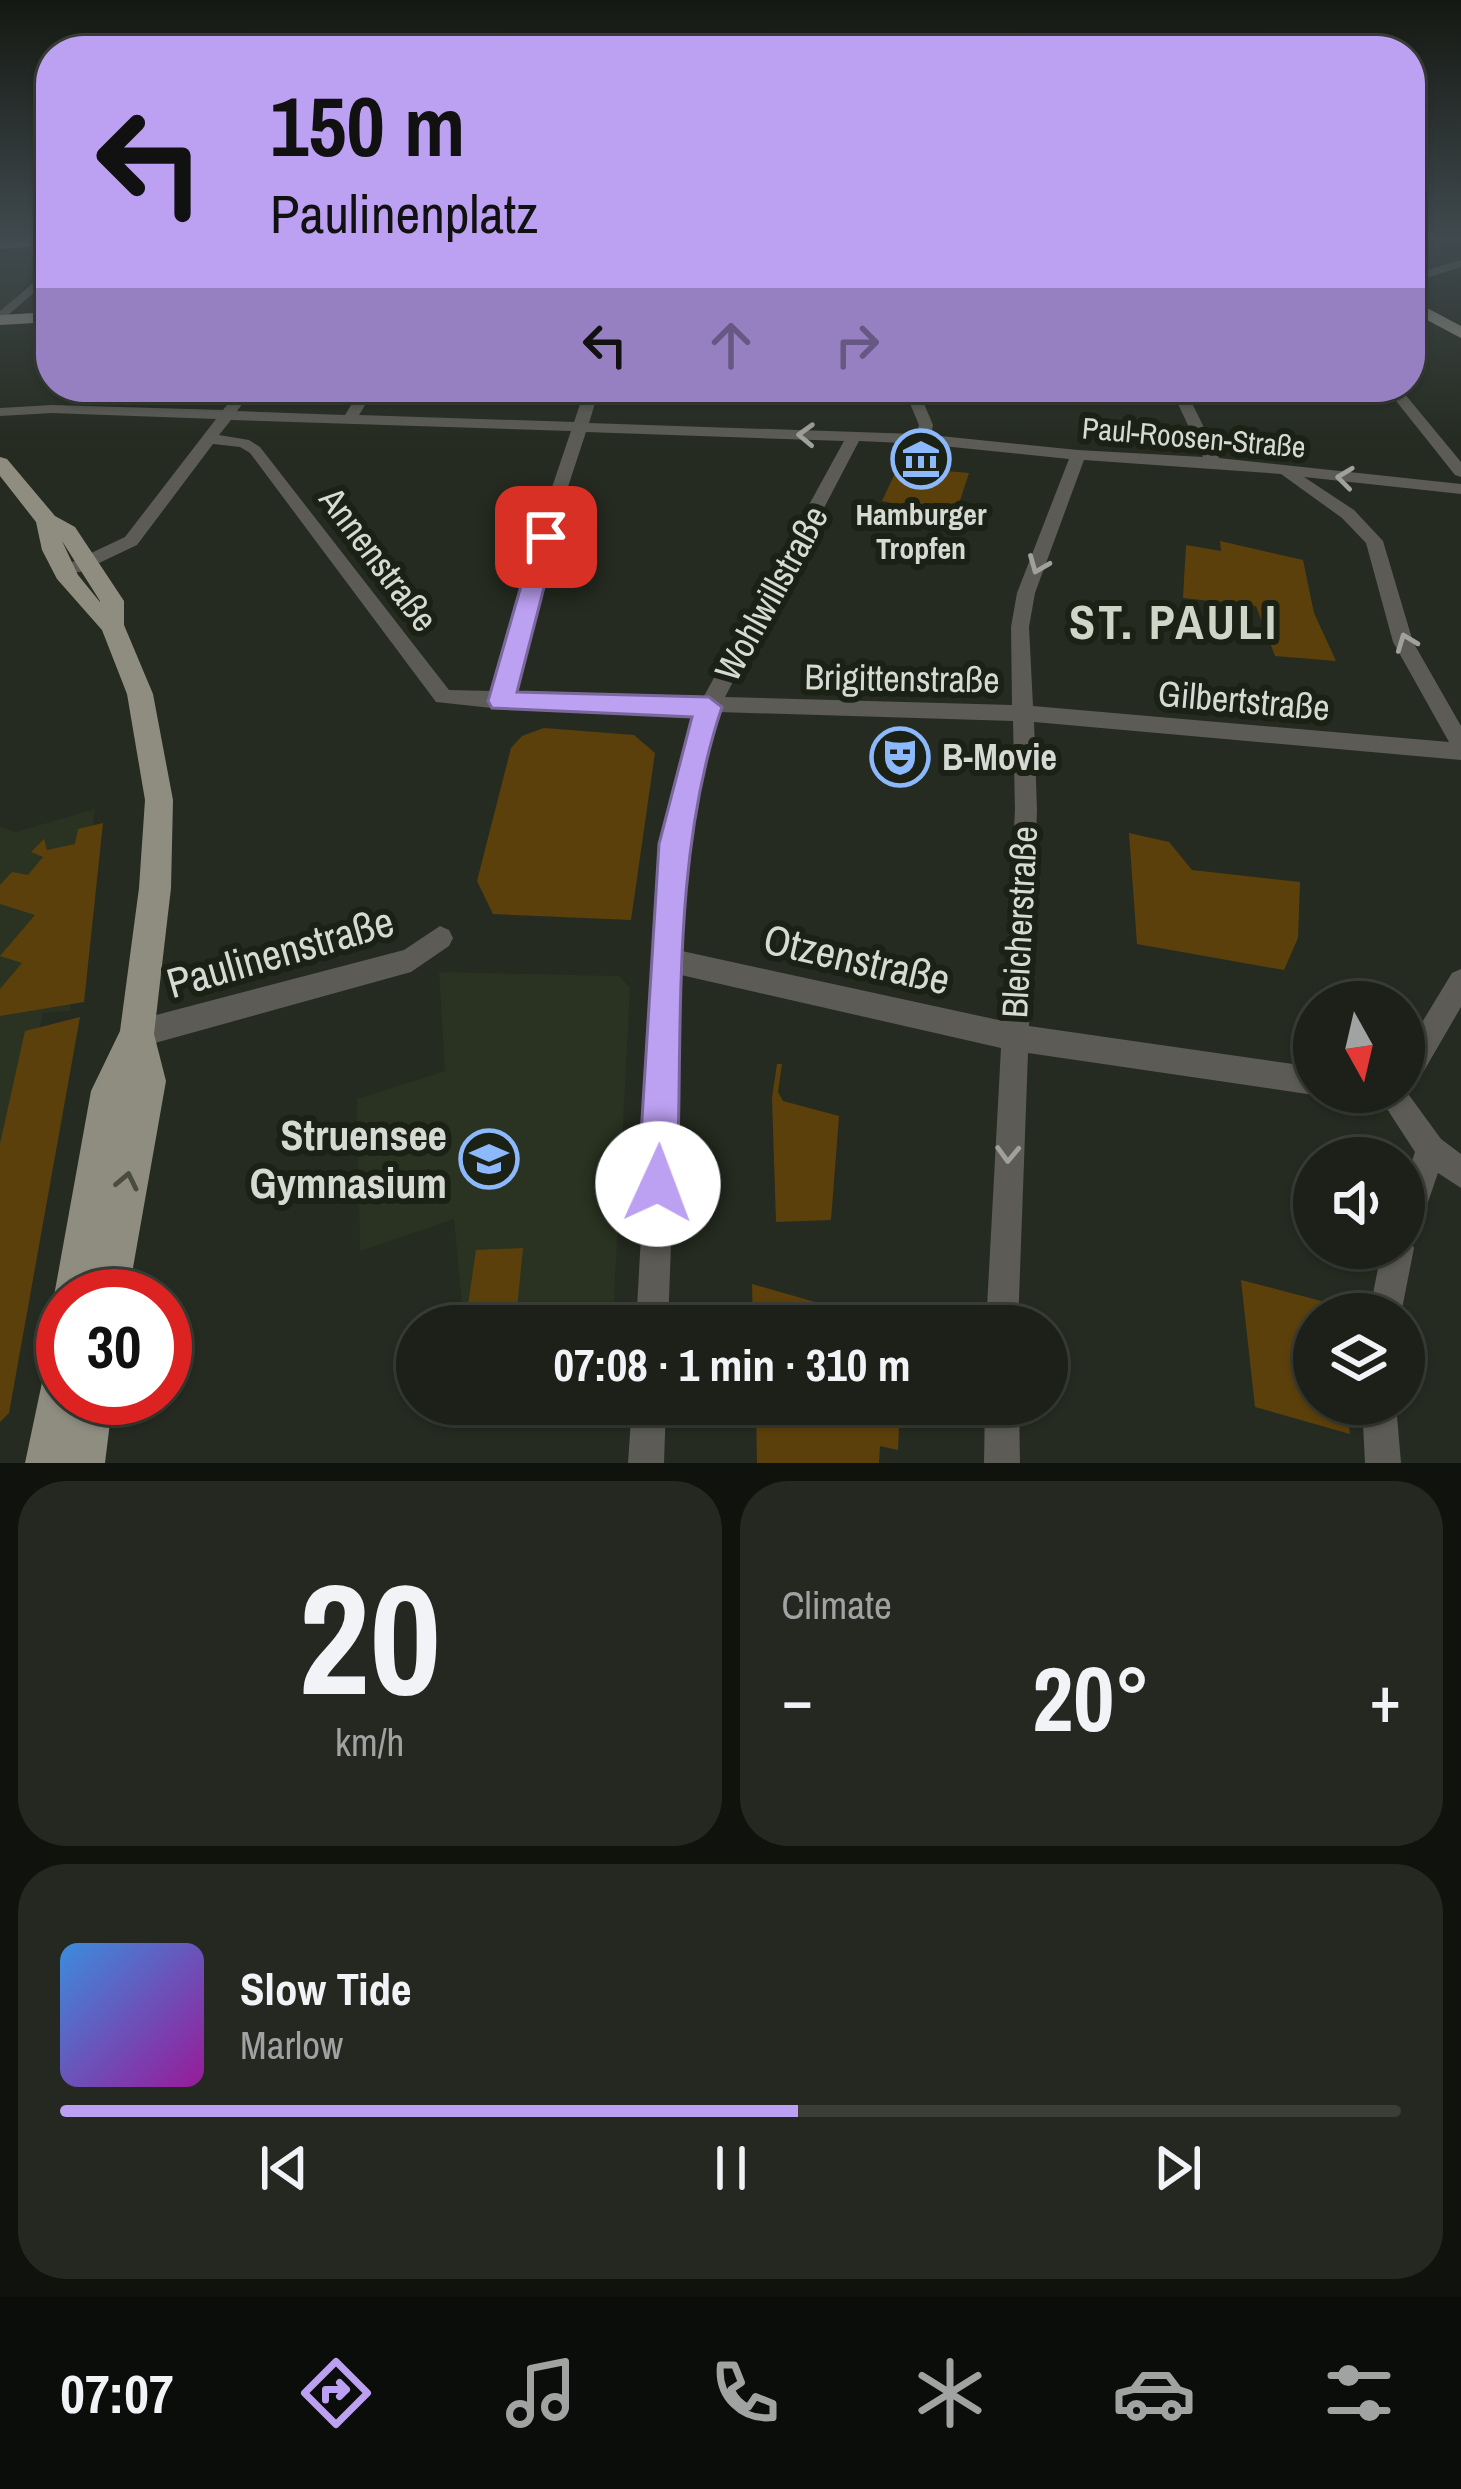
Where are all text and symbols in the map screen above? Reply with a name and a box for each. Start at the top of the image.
text: 150 m [270,69,465,182]
icon: left [72,84,228,240]
text: Paulinenplatz [270,177,538,250]
icon: left [572,312,638,378]
icon: ahead [698,312,764,378]
icon: right [824,312,890,378]
street label: Paul-Roosen-Straße [1081,407,1307,467]
one-way arrow [796,422,815,448]
museum icon: Hamburger Tropfen [890,428,952,490]
one-way arrow [1335,466,1354,492]
street label: Annenstraße [308,476,449,641]
pin [495,486,597,588]
place label: Hamburger Tropfen [855,494,987,568]
street label: Wohlwillstraße [703,497,839,689]
icon: arrive [513,504,579,570]
one-way arrow [1027,553,1052,574]
district label: ST. PAULI [1069,589,1279,654]
one-way arrow [1396,633,1421,654]
street label: Brigittenstraße [804,652,1000,704]
street label: Gilbertstraße [1156,669,1332,731]
theatre icon: B-Movie [869,726,931,788]
place label: B-Movie [942,733,1057,781]
street label: Bleicherstraße [990,825,1048,1019]
street label: Paulinenstraße [160,893,400,1011]
street label: Otzenstraße [758,910,956,1008]
north arrow [1293,981,1425,1113]
map controls [1293,981,1425,1425]
place label: Struensee Gymnasium [250,1107,447,1211]
position arrow [595,1121,721,1247]
school or university icon: Struensee Gymnasium [458,1128,520,1190]
button: sound [1293,1137,1425,1269]
one-way arrow [995,1145,1021,1164]
one-way arrow [114,1171,139,1191]
speed limit sign: 30 [36,1269,192,1425]
button: layers [1293,1293,1425,1425]
text: 07:08 · 1 min · 310 m [554,1334,910,1395]
text: 20 [299,1533,441,1743]
text: Climate [782,1579,892,1631]
text: 20° [1032,1638,1150,1759]
text: − [782,1654,813,1743]
text: + [1369,1654,1401,1743]
text: km/h [335,1716,404,1768]
text: Slow Tide [240,1958,412,2019]
text: Marlow [240,2019,343,2071]
icon: previous [251,2135,317,2201]
icon: pause [698,2135,764,2201]
icon: next [1145,2135,1211,2201]
icon: directions [294,2351,378,2435]
icon: music [499,2351,583,2435]
icon: phone [703,2351,787,2435]
icon: climate [908,2351,992,2435]
icon: car [1112,2351,1196,2435]
icon: filters [1317,2351,1401,2435]
text: 07:07 [60,2357,174,2430]

